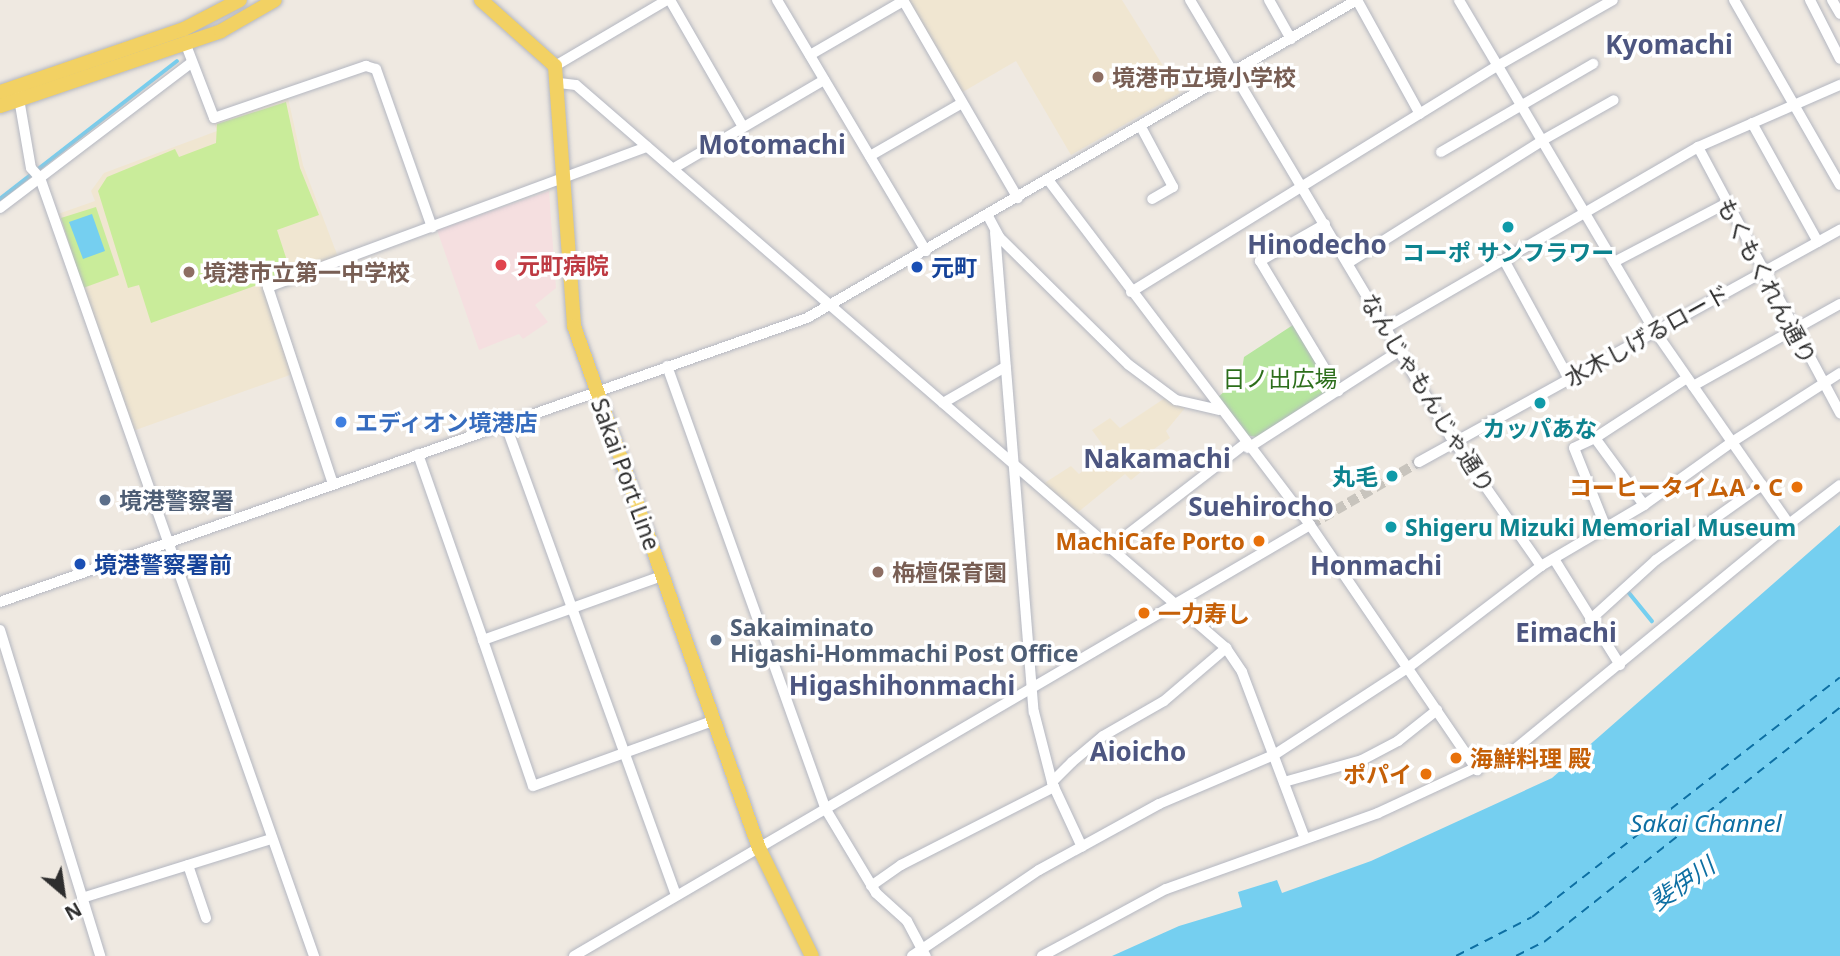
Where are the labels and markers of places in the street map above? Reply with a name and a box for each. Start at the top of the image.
place label: 境港市立境小学校 [1112,63,1296,91]
marker: 境港市立境小学校 [1090,69,1106,85]
marker: コーポ サンフラワー [1500,219,1516,235]
place label: コーポ サンフラワー [1402,238,1614,266]
place label: 元町病院 [517,251,609,279]
place label: 元町 [931,253,977,281]
marker: 元町病院 [491,255,511,275]
place label: 境港市立第一中学校 [203,258,410,286]
marker: 元町 [909,259,925,275]
marker: 境港市立第一中学校 [181,264,197,280]
marker: カッパあな [1532,395,1548,411]
place label: エディオン境港店 [355,408,539,436]
marker: エディオン境港店 [333,414,349,430]
place label: カッパあな [1483,414,1597,442]
place label: 丸毛 [1332,462,1378,490]
marker: 丸毛 [1384,468,1400,484]
place label: コーヒータイムA・C [1568,473,1783,501]
marker: コーヒータイムA・C [1789,479,1805,495]
place label: 境港警察署 [119,486,234,514]
marker: 境港警察署 [97,492,113,508]
place label: Shigeru Mizuki Memorial Museum [1405,513,1796,541]
marker: Shigeru Mizuki Memorial Museum [1383,519,1399,535]
place label: MachiCafe Porto [1055,527,1245,555]
marker: MachiCafe Porto [1251,533,1267,549]
place label: 境港警察署前 [94,550,232,578]
marker: 境港警察署前 [72,556,88,572]
place label: 栴檀保育園 [892,558,1007,586]
marker: 栴檀保育園 [870,564,886,580]
place label: 一力寿し [1158,599,1250,627]
marker: 一力寿し [1136,605,1152,621]
place label: Sakaiminato Higashi-Hommachi Post Office [730,613,1078,667]
marker: Sakaiminato Higashi-Hommachi Post Office [708,632,724,648]
place label: 海鮮料理 殿 [1470,744,1591,772]
marker: 海鮮料理 殿 [1448,750,1464,766]
place label: ポパイ [1343,760,1412,788]
marker: ポパイ [1418,766,1434,782]

